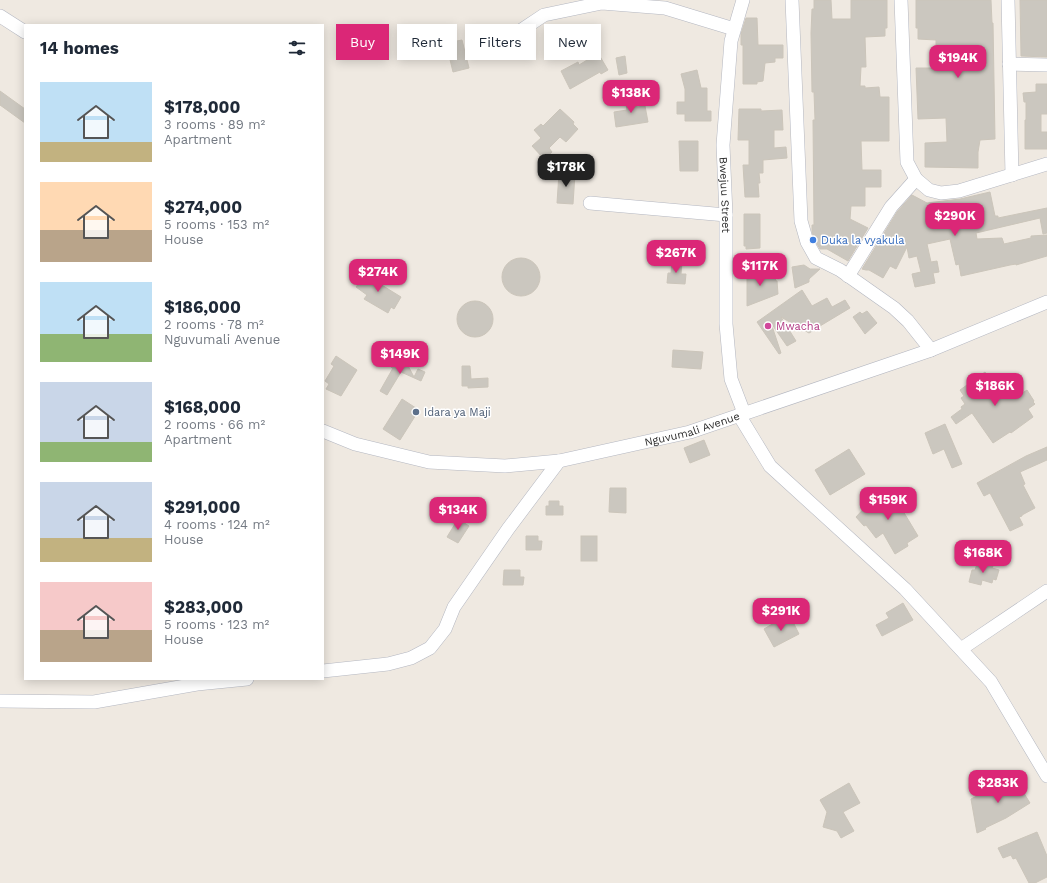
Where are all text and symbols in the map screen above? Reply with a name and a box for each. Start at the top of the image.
chip: Buy [336,24,389,60]
chip: Rent [397,24,457,60]
chip: Filters [465,24,536,60]
chip: New [544,24,601,60]
icon: filters [286,37,308,59]
text: 14 homes [40,38,119,58]
pin: $194K [930,45,986,79]
text: $194K [938,50,978,65]
pin: $138K [603,80,659,114]
text: $138K [612,85,650,100]
text: $178,000 [164,97,241,117]
icon: home [72,98,120,146]
text: 3 rooms · 89 m² [164,117,265,132]
text: Apartment [164,132,232,147]
pin: $178K [538,154,594,188]
street label: Bwejuu Street [717,157,733,233]
text: $178K [547,159,585,174]
text: $274,000 [164,197,242,217]
icon: home [72,198,120,246]
pin: $290K [927,203,983,237]
text: $290K [934,208,976,223]
text: 5 rooms · 153 m² [164,217,269,232]
text: House [164,232,204,247]
place label: Duka la vyakula [821,234,904,247]
marker: Duka la vyakula [808,235,818,245]
pin: $267K [648,240,704,274]
text: $267K [656,245,696,260]
pin: $117K [732,253,788,287]
text: $117K [742,258,778,273]
pin: $274K [350,259,406,293]
text: $274K [358,264,398,279]
text: $186,000 [164,297,241,317]
icon: home [72,298,120,346]
text: 2 rooms · 78 m² [164,317,264,332]
place label: Mwacha [776,320,820,333]
marker: Mwacha [763,321,773,331]
text: Nguvumali Avenue [164,332,280,347]
pin: $149K [372,341,428,375]
text: $149K [380,346,420,361]
pin: $186K [967,373,1023,407]
text: $186K [975,378,1015,393]
text: $168,000 [164,397,241,417]
icon: home [72,398,120,446]
place label: Idara ya Maji [424,406,491,419]
marker: Idara ya Maji [411,407,421,417]
street label: Nguvumali Avenue [643,409,741,448]
text: 2 rooms · 66 m² [164,417,265,432]
text: Apartment [164,432,232,447]
pin: $159K [860,487,916,521]
text: $159K [869,492,907,507]
text: $291,000 [164,497,240,517]
pin: $134K [430,497,486,531]
icon: home [72,498,120,546]
text: $134K [438,502,478,517]
text: 4 rooms · 124 m² [164,517,270,532]
text: House [164,532,204,547]
pin: $168K [955,540,1011,574]
text: $168K [963,545,1003,560]
text: $283,000 [164,597,243,617]
icon: home [72,598,120,646]
pin: $291K [753,598,809,632]
text: $291K [762,603,800,618]
text: 5 rooms · 123 m² [164,617,269,632]
text: House [164,632,204,647]
pin: $283K [970,770,1026,804]
text: $283K [978,775,1018,790]

